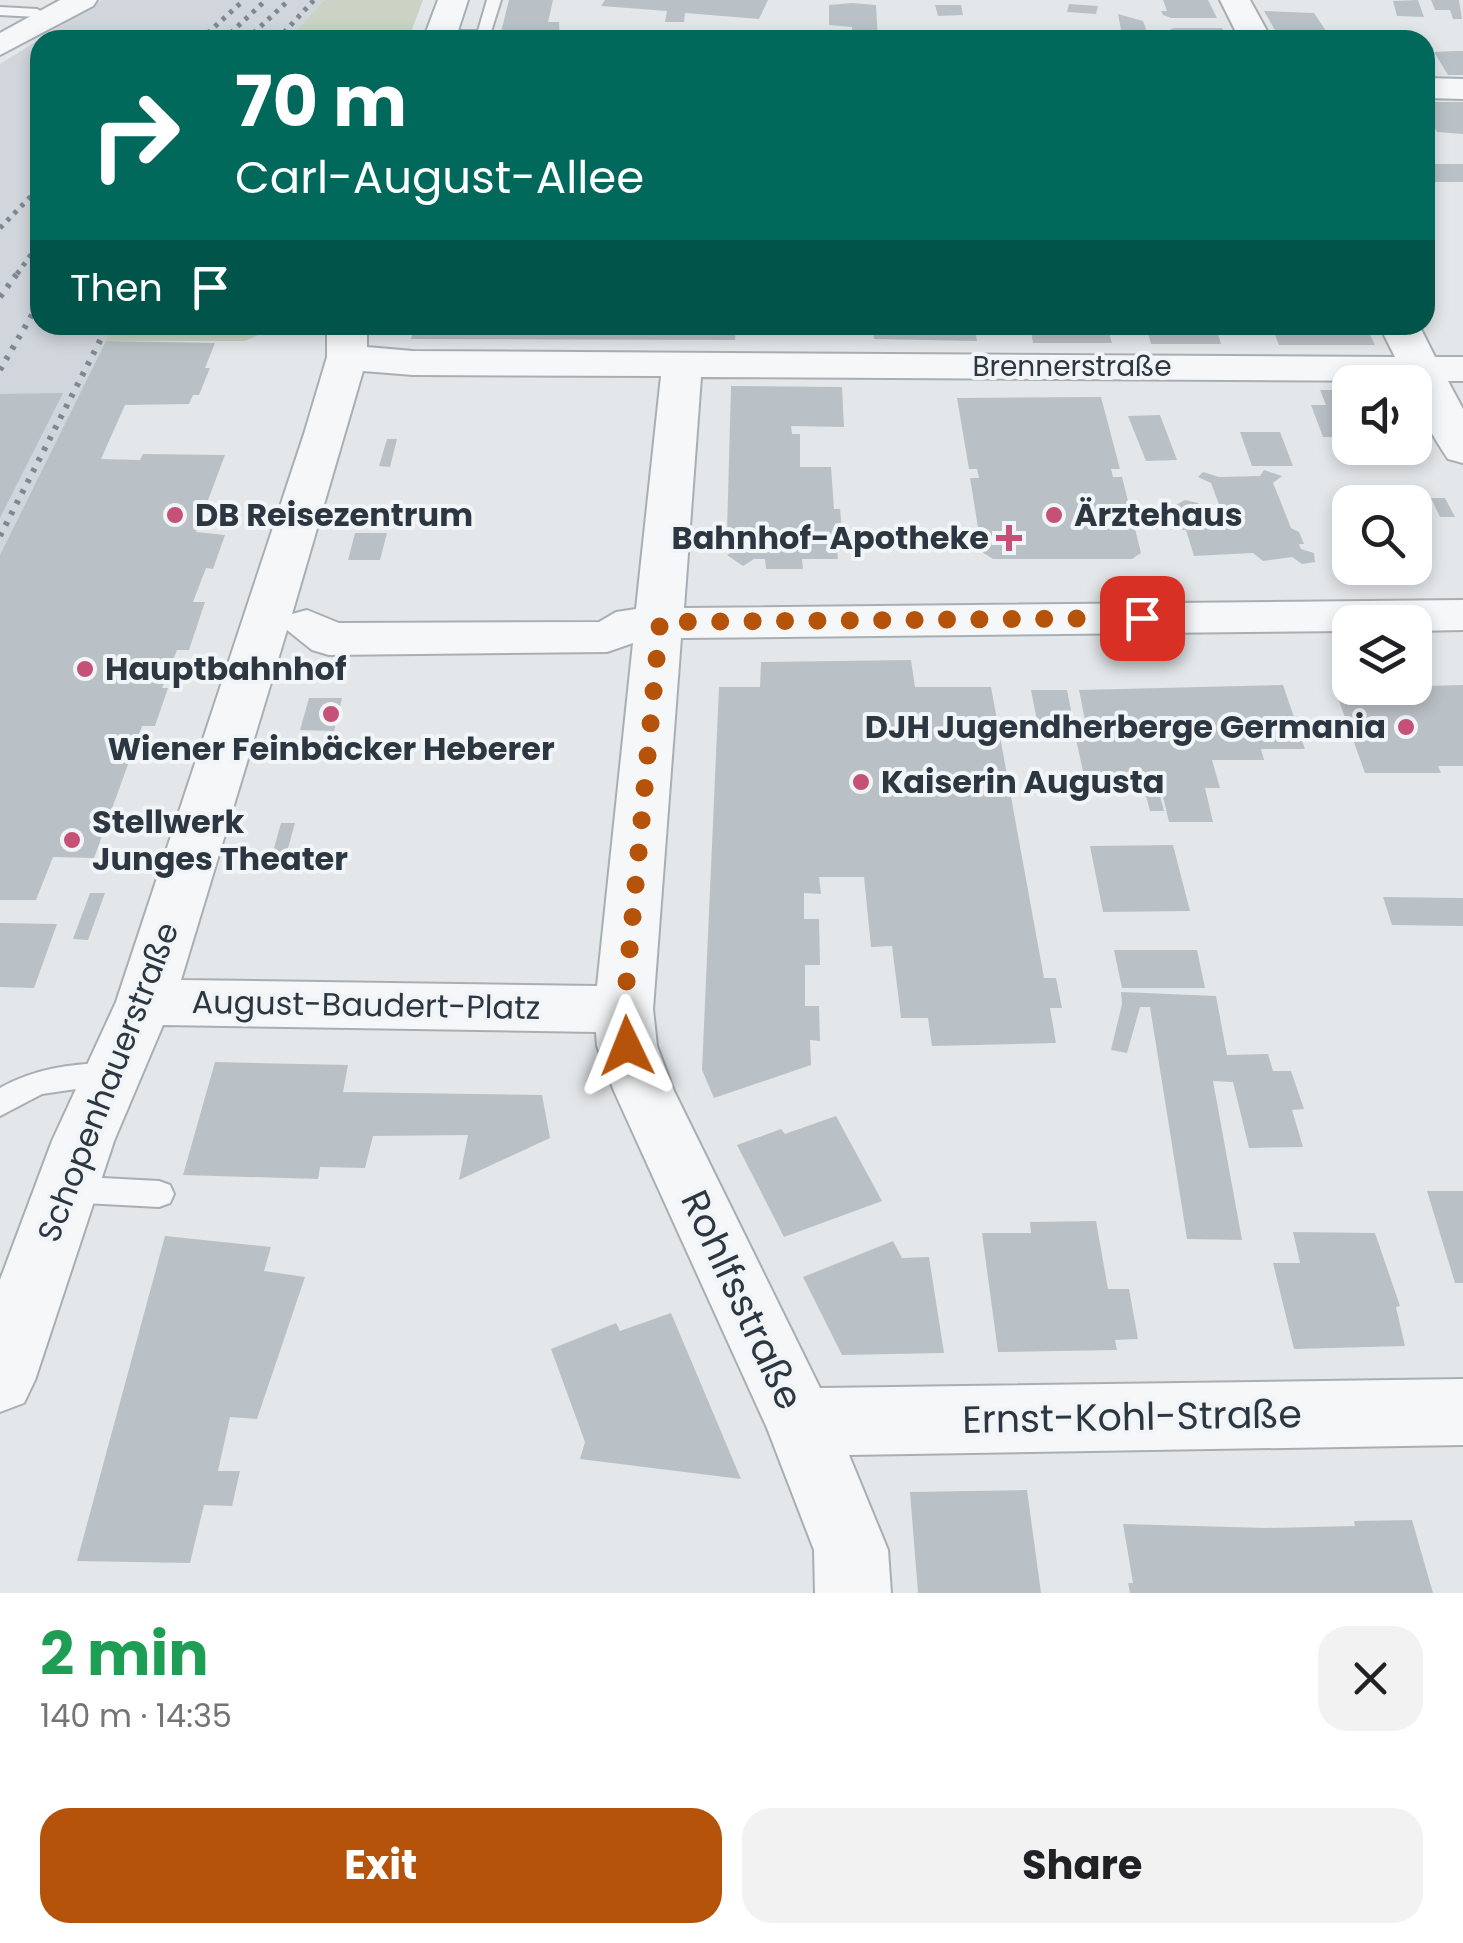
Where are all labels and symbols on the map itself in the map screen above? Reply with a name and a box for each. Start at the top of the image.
street label: Brennerstraße [972,347,1172,386]
place label: DB Reisezentrum [195,492,473,537]
place label: Ärztehaus [1074,492,1243,537]
marker: DB Reisezentrum [164,504,186,526]
marker: Ärztehaus [1043,504,1065,526]
place label: Bahnhof-Apotheke [672,515,989,560]
marker: Bahnhof-Apotheke [998,527,1020,549]
pin [1100,576,1185,661]
place label: Hauptbahnhof [105,646,346,691]
marker: Hauptbahnhof [74,658,96,680]
marker: Wiener Feinbäcker Heberer [320,703,342,725]
place label: DJH Jugendherberge Germania [865,704,1386,749]
marker: DJH Jugendherberge Germania [1395,716,1417,738]
place label: Wiener Feinbäcker Heberer [107,726,555,771]
place label: Kaiserin Augusta [881,759,1165,804]
marker: Kaiserin Augusta [850,771,872,793]
place label: Stellwerk Junges Theater [92,799,348,881]
marker: Stellwerk Junges Theater [61,829,83,851]
street label: Schopenhauerstraße [26,915,189,1248]
street label: August-Baudert-Platz [191,979,541,1030]
position arrow [575,994,679,1098]
street label: Rohlfsstraße [668,1181,816,1418]
street label: Ernst-Kohl-Straße [962,1387,1302,1446]

